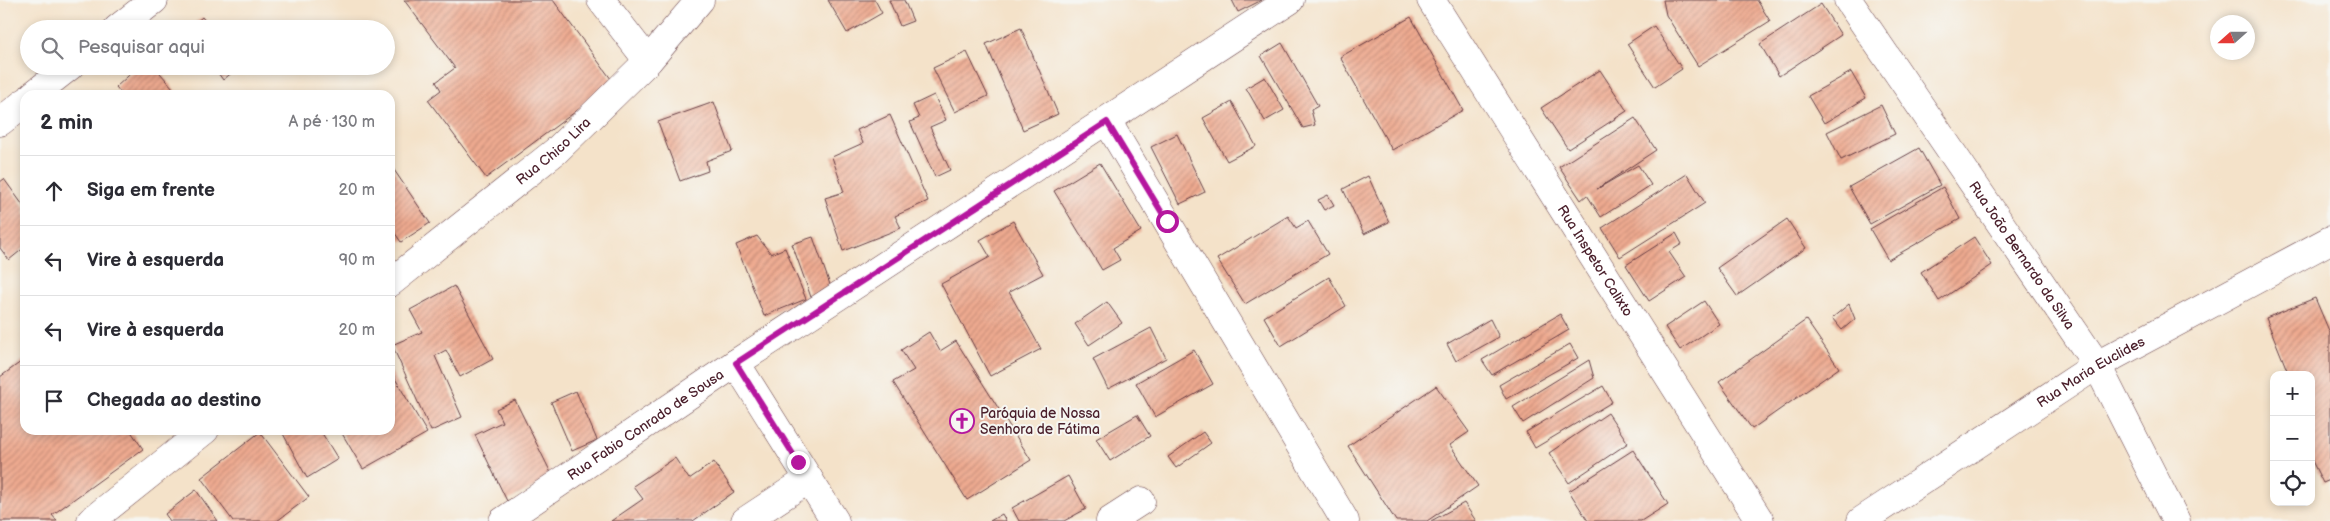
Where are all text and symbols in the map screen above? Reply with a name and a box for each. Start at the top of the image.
north arrow [2210,15,2255,60]
search box [20,20,395,75]
icon: search [38,34,66,62]
text: Pesquisar aqui [78,36,205,59]
text: 2 min [40,110,93,135]
text: A pé · 130 m [289,113,375,132]
street label: Rua Chico Lira [512,114,594,188]
icon: ahead [40,177,68,205]
street label: Rua João Bernardo da Silva [1966,178,2079,333]
text: Siga em frente [87,179,215,202]
text: 20 m [339,181,375,200]
street label: Rua Inspetor Calixto [1554,202,1637,319]
route start [1156,210,1179,233]
icon: left [40,247,68,275]
text: Vire à esquerda [87,249,224,272]
text: 90 m [339,251,375,270]
icon: left [40,317,68,345]
text: Vire à esquerda [87,319,224,342]
text: 20 m [339,321,375,340]
street label: Rua Maria Euclides [2033,333,2148,411]
street label: Rua Fabio Conrado de Sousa [564,365,727,484]
map controls [2270,371,2315,506]
button: + [2270,371,2315,416]
icon: arrive [40,387,68,415]
text: Chegada ao destino [87,389,261,412]
place label: Paróquia de Nossa Senhora de Fátima [980,405,1100,438]
church icon: Paróquia de Nossa Senhora de Fátima [949,408,975,434]
button: − [2270,416,2315,461]
route end [787,451,810,474]
button: locate [2270,461,2315,506]

